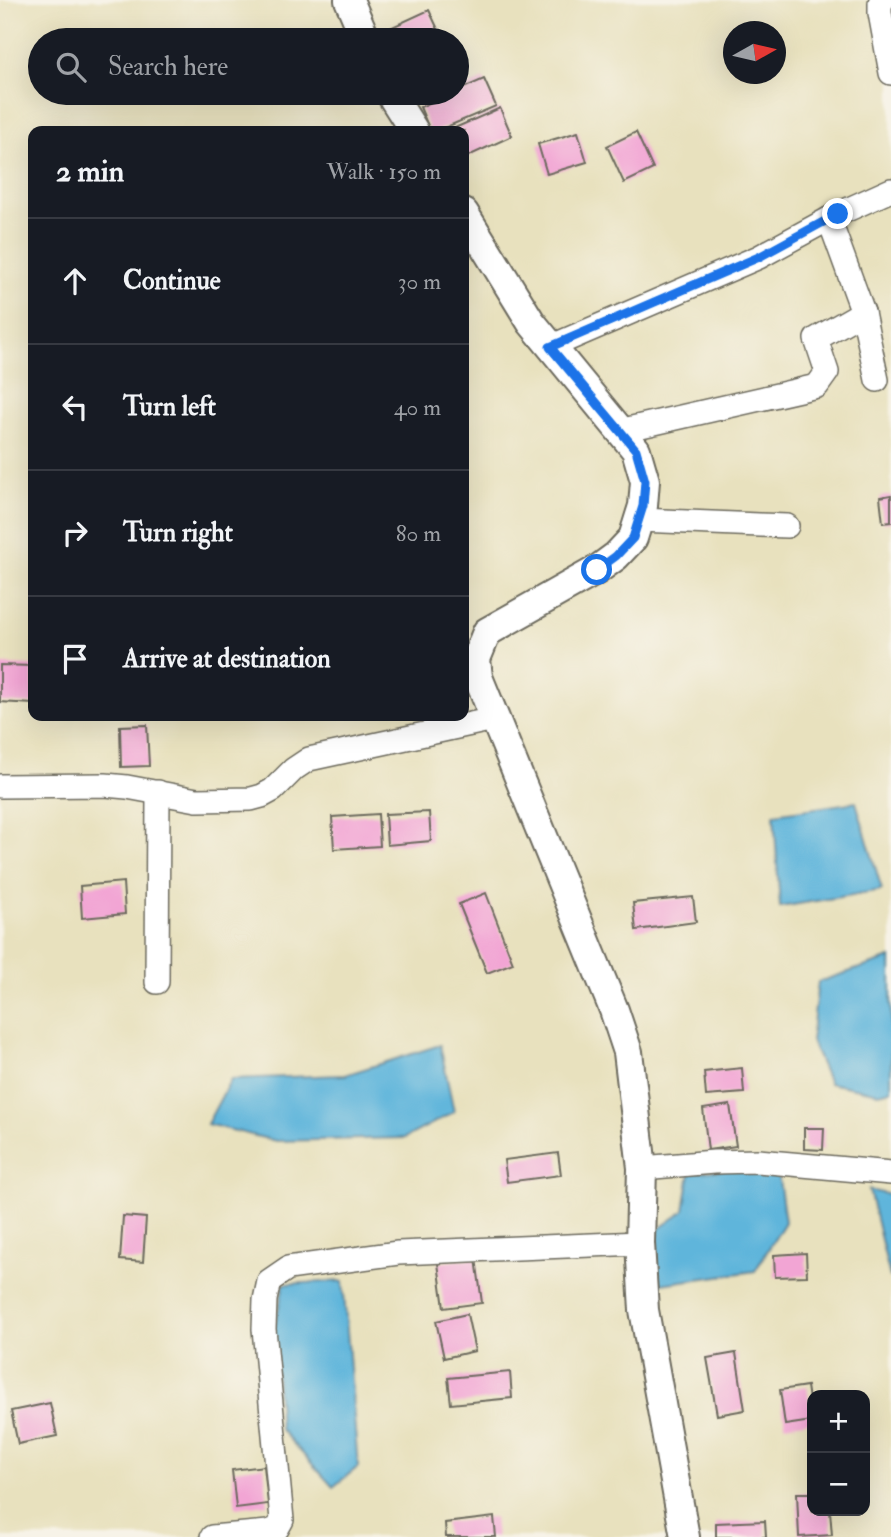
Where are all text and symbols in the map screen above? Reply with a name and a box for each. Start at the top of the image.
north arrow [723,21,786,84]
search box [28,28,469,105]
icon: search [52,48,90,86]
text: Search here [108,51,228,83]
text: 2 min [56,153,124,190]
text: Walk · 150 m [327,157,441,186]
route end [822,198,853,229]
icon: ahead [56,262,94,300]
text: Continue [123,265,221,297]
text: 30 m [398,267,441,296]
icon: left [56,388,94,426]
text: Turn left [123,391,216,423]
text: 40 m [394,393,441,422]
icon: right [56,514,94,552]
text: Turn right [123,517,233,549]
text: 80 m [396,519,441,548]
route start [581,554,612,585]
icon: arrive [56,640,94,678]
text: Arrive at destination [123,643,331,675]
map controls [807,1390,870,1516]
button: + [807,1390,870,1453]
button: − [807,1453,870,1516]

